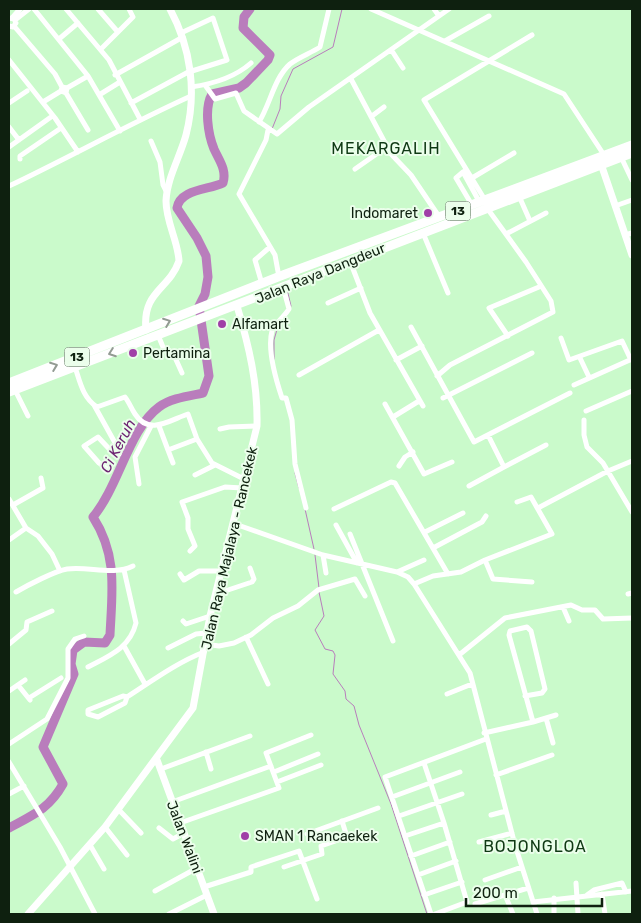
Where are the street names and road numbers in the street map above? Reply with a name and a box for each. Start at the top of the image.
road number: 13 [446,202,470,220]
street label: Jalan Raya Dangdeur [253,239,388,307]
road number: 13 [64,348,90,367]
street label: Jalan Raya Majalaya - Rancekek [198,444,261,651]
street label: Jalan Walini [163,798,206,876]

